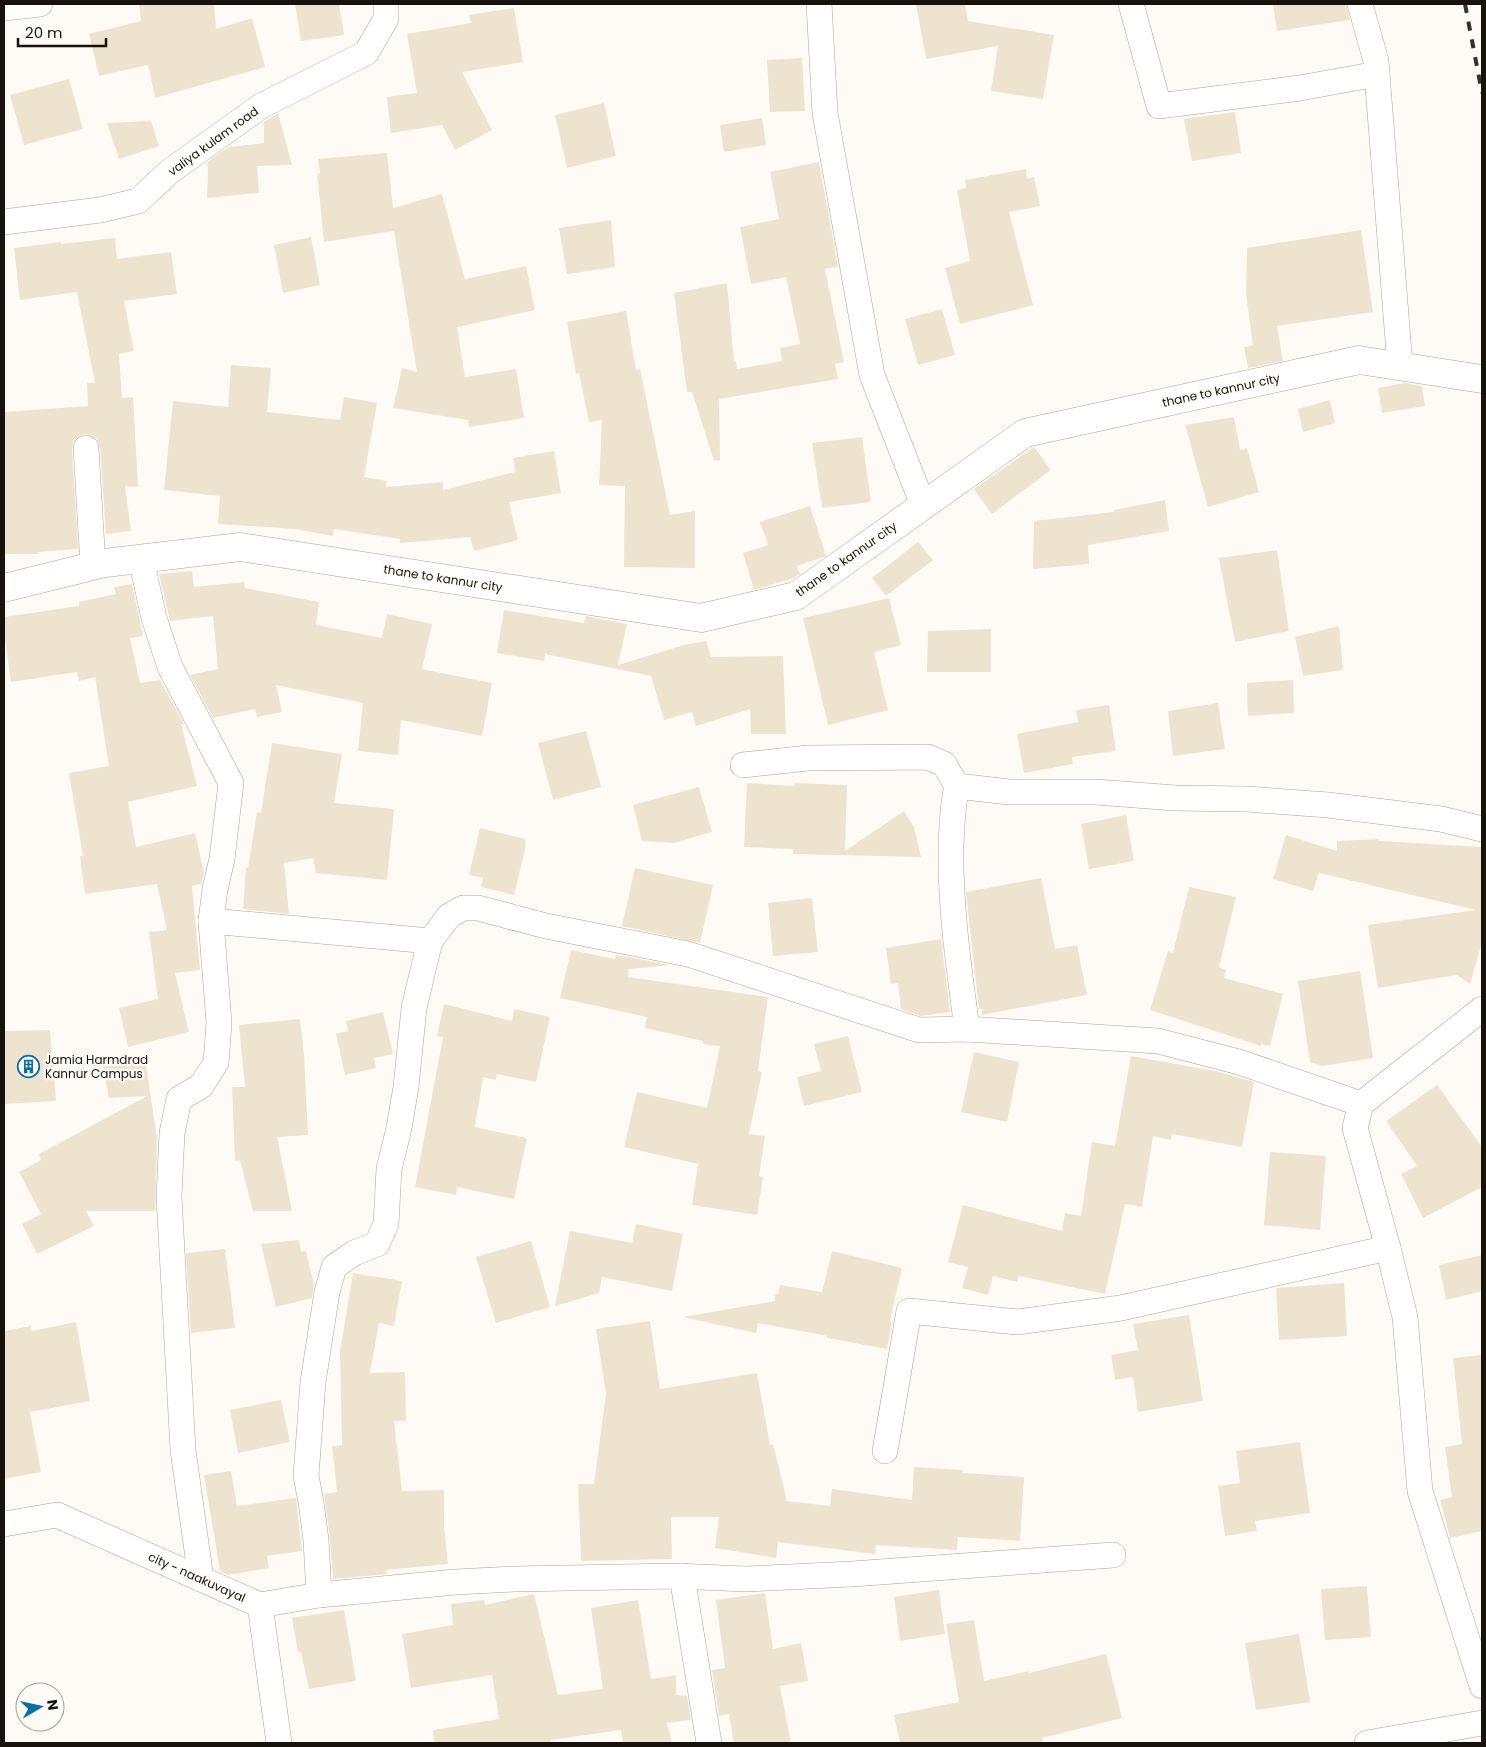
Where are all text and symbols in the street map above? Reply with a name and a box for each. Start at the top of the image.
scale bar [18,15,105,47]
text: 20 m [25,22,63,43]
street label: valiya kulam road [164,102,262,180]
street label: thane to kannur city [1160,369,1282,411]
street label: thane to kannur city [792,517,900,600]
street label: thane to kannur city [382,560,504,596]
place label: Jamia Harmdrad Kannur Campus [45,1051,148,1082]
building icon: Jamia Harmdrad Kannur Campus [17,1054,41,1078]
street label: city - naakuvayal [146,1548,248,1606]
north arrow [15,1682,65,1732]
text: N [42,1698,64,1712]

